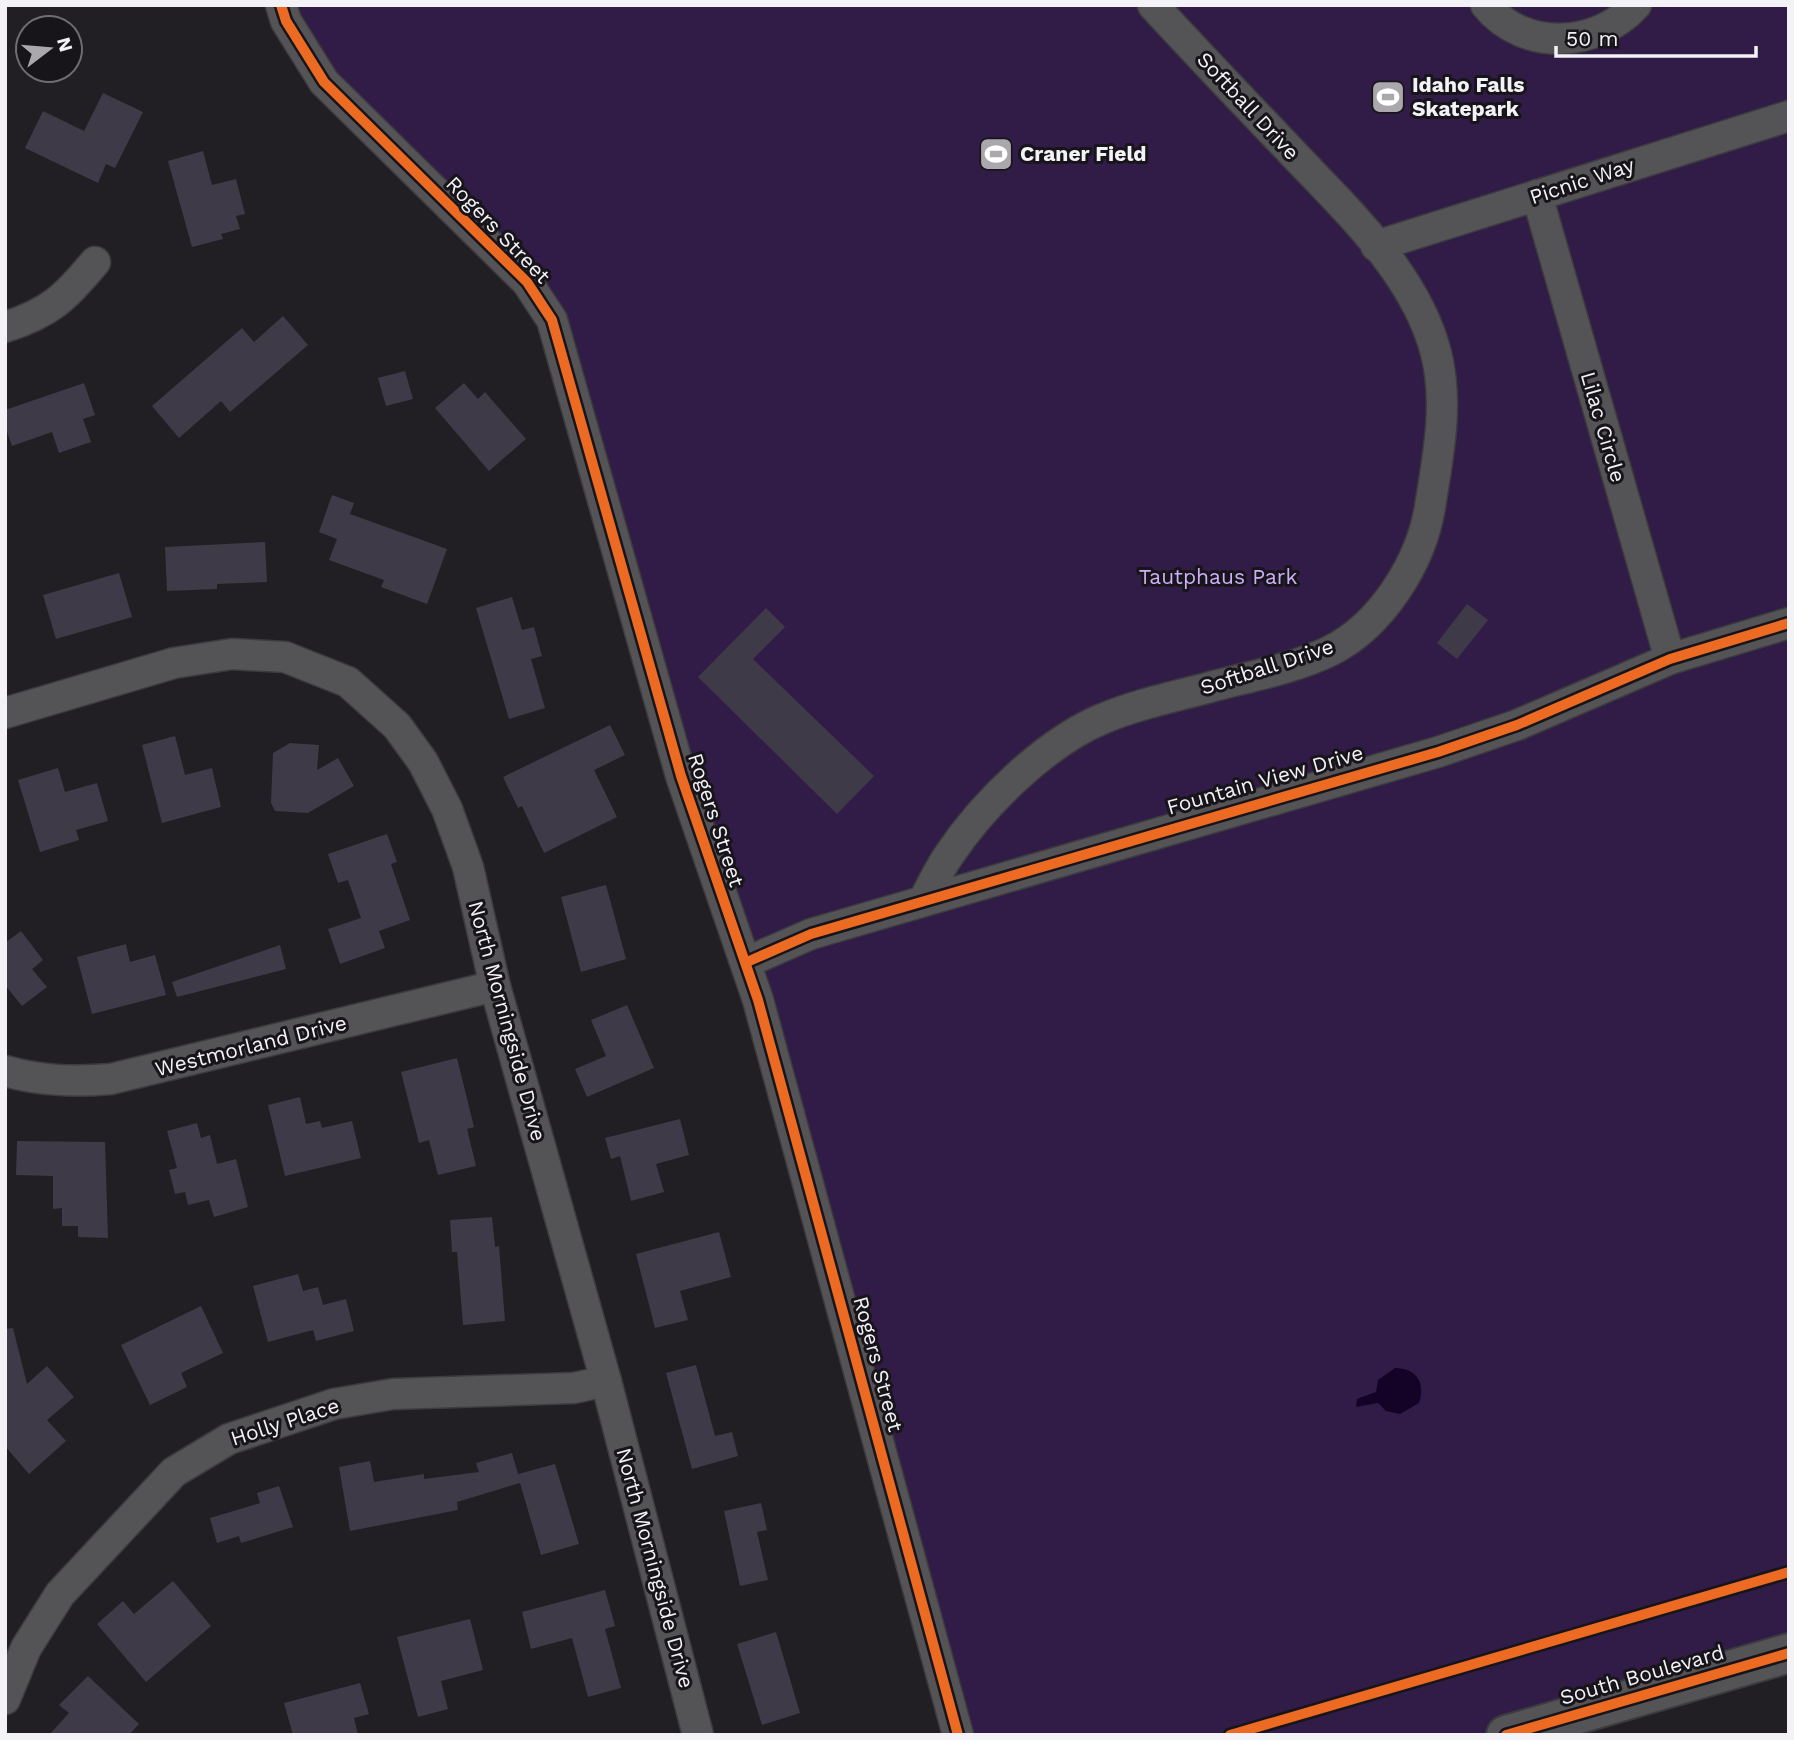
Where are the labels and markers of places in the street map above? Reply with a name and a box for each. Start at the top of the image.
place label: Idaho Falls Skatepark [1412,72,1525,121]
sports icon: Idaho Falls Skatepark [1369,78,1407,116]
sports icon: Craner Field [977,135,1015,173]
place label: Craner Field [1020,141,1146,166]

